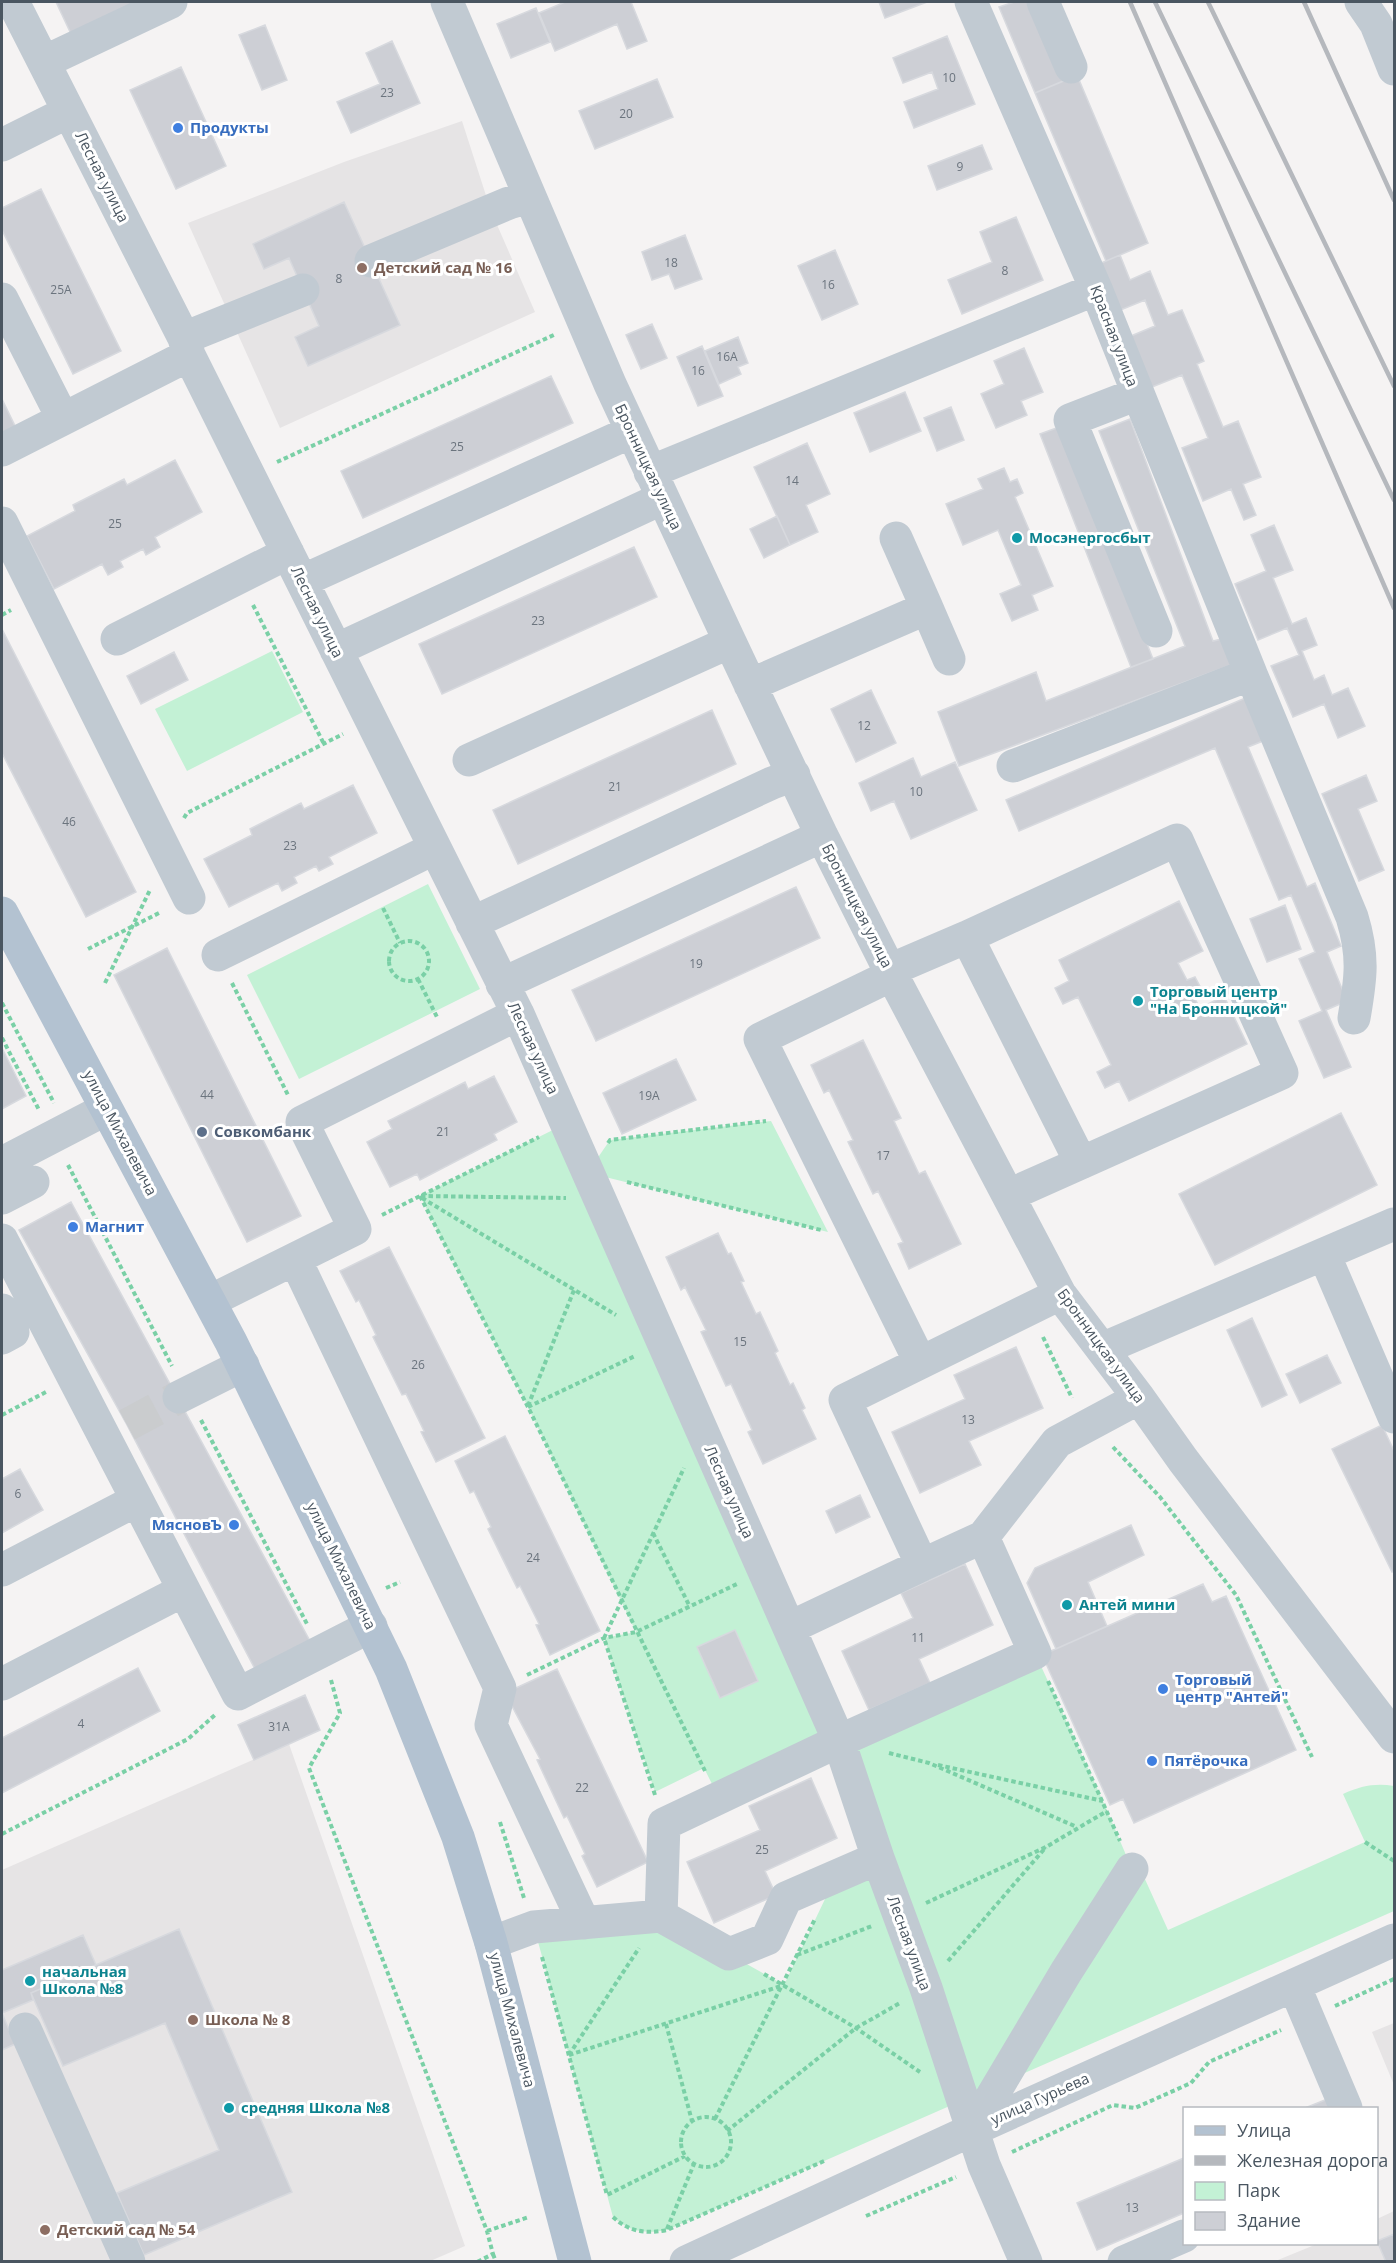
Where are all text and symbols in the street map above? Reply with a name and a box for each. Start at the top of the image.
house number: 10 [942,69,956,86]
house number: 23 [380,84,394,101]
house number: 20 [619,105,633,122]
place label: Продукты [190,117,269,137]
marker: Продукты [171,121,185,135]
street label: Лесная улица [71,128,134,225]
house number: 9 [957,158,964,175]
house number: 18 [664,254,678,271]
place label: Детский сад № 16 [374,257,513,277]
marker: Детский сад № 16 [355,261,369,275]
house number: 8 [1002,262,1009,279]
house number: 8 [336,270,343,287]
house number: 16 [821,276,835,293]
house number: 25А [50,281,72,298]
street label: Красная улица [1086,282,1143,389]
house number: 16А [716,348,738,365]
house number: 16 [691,362,705,379]
street label: Бронницкая улица [611,400,687,533]
house number: 25 [450,438,464,455]
house number: 14 [785,472,799,489]
house number: 25 [108,515,122,532]
place label: Мосэнергосбыт [1029,527,1151,547]
marker: Мосэнергосбыт [1010,531,1024,545]
street label: Лесная улица [287,562,349,661]
house number: 23 [531,612,545,629]
house number: 12 [857,717,871,734]
house number: 21 [608,778,622,795]
house number: 10 [909,783,923,800]
house number: 46 [62,813,76,830]
house number: 23 [283,837,297,854]
street label: Бронницкая улица [818,840,898,971]
house number: 19 [689,955,703,972]
place label: Торговый центр "На Бронницкой" [1150,981,1287,1018]
marker: Торговый центр "На Бронницкой" [1131,994,1145,1008]
street label: Лесная улица [504,998,564,1097]
street label: улица Михалевича [79,1066,162,1199]
house number: 44 [200,1086,214,1103]
house number: 19А [638,1087,660,1104]
place label: Совкомбанк [214,1121,312,1141]
house number: 21 [436,1123,450,1140]
marker: Совкомбанк [195,1125,209,1139]
house number: 17 [876,1147,890,1164]
place label: Магнит [85,1216,144,1236]
marker: Магнит [66,1220,80,1234]
street label: Бронницкая улица [1053,1284,1150,1407]
house number: 15 [733,1333,747,1350]
house number: 26 [411,1356,425,1373]
house number: 13 [961,1411,975,1428]
street label: Лесная улица [701,1442,759,1541]
house number: 6 [15,1485,22,1502]
street label: улица Михалевича [302,1499,381,1632]
place label: МясновЪ [152,1514,222,1534]
marker: МясновЪ [227,1518,241,1532]
house number: 24 [526,1549,540,1566]
place label: Антей мини [1079,1594,1175,1614]
marker: Антей мини [1060,1598,1074,1612]
house number: 11 [911,1629,925,1646]
place label: Торговый центр "Антей" [1175,1669,1288,1706]
marker: Торговый центр "Антей" [1156,1682,1170,1696]
house number: 4 [78,1715,85,1732]
house number: 31А [268,1718,290,1735]
place label: Пятёрочка [1164,1750,1248,1770]
marker: Пятёрочка [1145,1754,1159,1768]
house number: 22 [575,1779,589,1796]
house number: 25 [755,1841,769,1858]
street label: Лесная улица [884,1892,936,1993]
street label: улица Михалевича [485,1950,541,2089]
place label: начальная Школа №8 [42,1961,127,1998]
marker: начальная Школа №8 [23,1974,37,1988]
place label: Школа № 8 [205,2009,291,2029]
marker: Школа № 8 [186,2013,200,2027]
street label: улица Гурьева [987,2067,1092,2129]
place label: средняя Школа №8 [241,2097,390,2117]
marker: средняя Школа №8 [222,2101,236,2115]
legend [1183,2107,1378,2245]
text: Улица [1237,2118,1291,2142]
text: Железная дорога [1237,2148,1388,2172]
text: Парк [1237,2178,1281,2202]
house number: 13 [1125,2199,1139,2216]
text: Здание [1237,2208,1301,2232]
place label: Детский сад № 54 [57,2219,196,2239]
marker: Детский сад № 54 [38,2223,52,2237]

